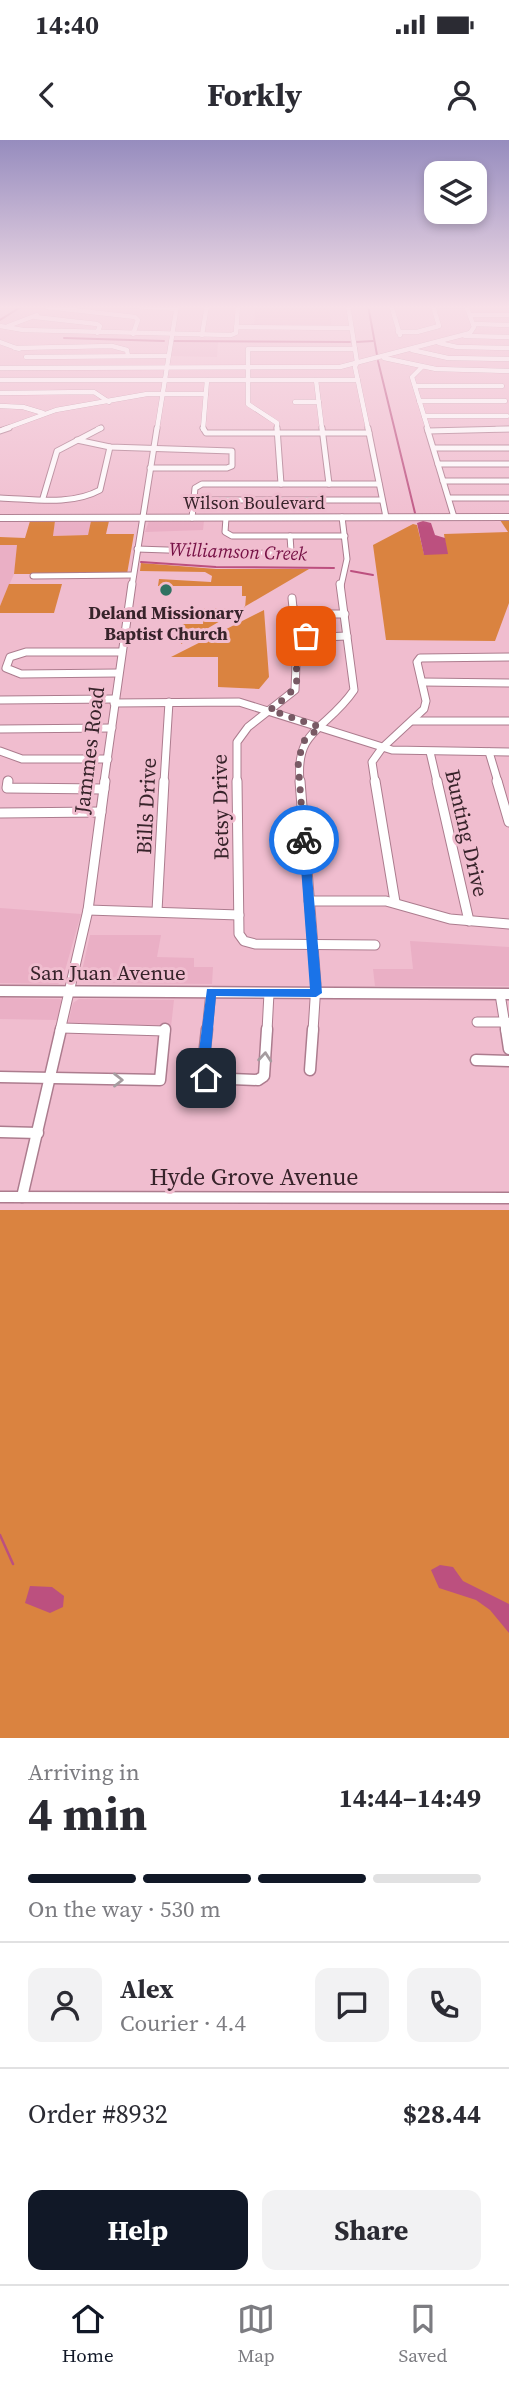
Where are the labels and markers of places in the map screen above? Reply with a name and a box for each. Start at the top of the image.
marker: Deland Missionary Baptist Church [158,582,174,598]
place label: Deland Missionary Baptist Church [88,600,244,646]
pin [276,606,336,666]
pin [176,1048,236,1108]

